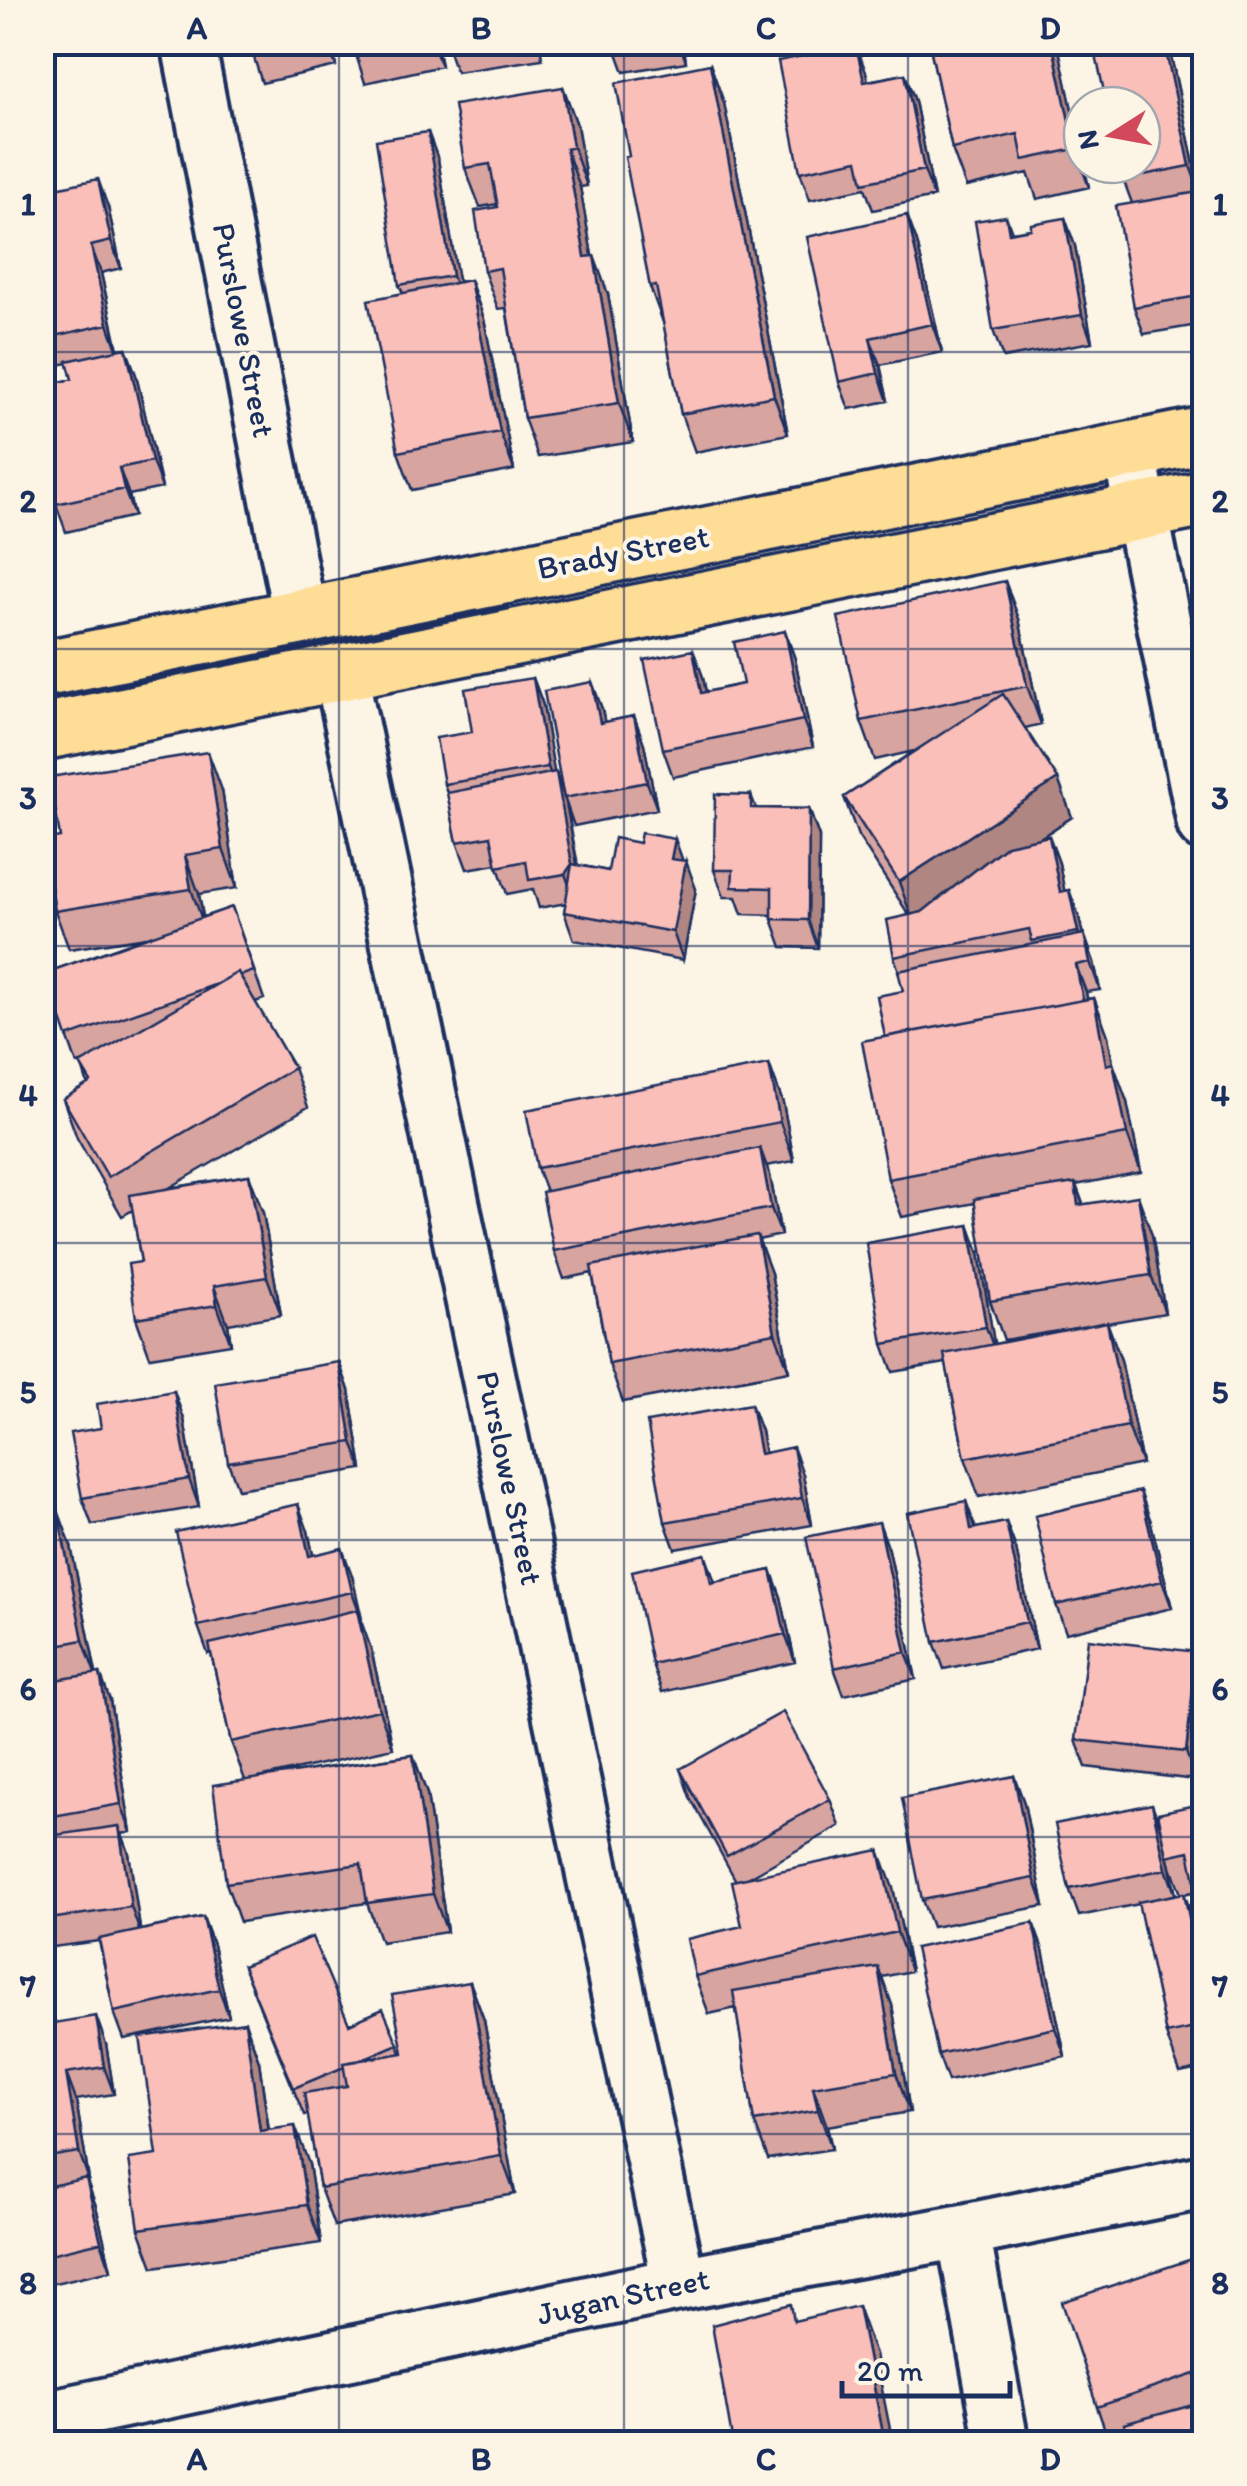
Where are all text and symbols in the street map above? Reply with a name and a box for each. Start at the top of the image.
text: A [186,9,208,47]
text: B [471,9,491,47]
text: C [756,9,776,47]
text: D [1039,9,1061,47]
north arrow [1062,85,1162,185]
text: N [1069,127,1106,152]
text: 1 [21,185,36,223]
text: 1 [1213,185,1228,223]
street label: Purslowe Street [205,219,283,441]
text: 2 [20,482,37,520]
text: 2 [1212,482,1229,520]
street label: Brady Street [534,517,712,587]
text: 3 [19,779,37,817]
text: 3 [1211,779,1229,817]
text: 4 [18,1076,38,1114]
text: 4 [1210,1076,1230,1114]
street label: Purslowe Street [469,1368,551,1588]
text: 5 [20,1373,37,1411]
text: 5 [1212,1373,1229,1411]
text: 6 [20,1670,37,1708]
text: 6 [1212,1670,1229,1708]
text: 7 [19,1967,36,2005]
text: 7 [1211,1967,1228,2005]
street label: Jugan Street [534,2259,713,2333]
text: 8 [19,2264,37,2302]
text: 8 [1211,2264,1229,2302]
scale bar [842,2336,1010,2398]
text: 20 m [857,2352,923,2389]
text: A [186,2440,208,2478]
text: B [471,2440,491,2478]
text: C [756,2440,776,2478]
text: D [1039,2440,1061,2478]

